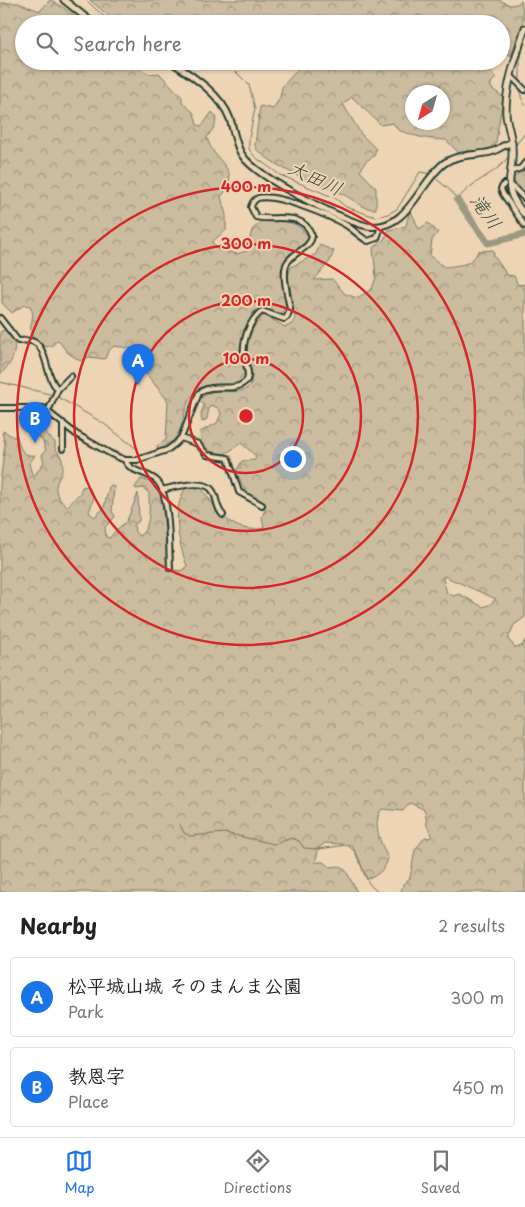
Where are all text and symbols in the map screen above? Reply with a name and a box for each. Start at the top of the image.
search box [15,15,510,70]
icon: search [33,29,61,57]
text: Search here [73,29,182,57]
north arrow [405,85,450,130]
water label: 大田川 [284,152,348,202]
text: 400 m [221,174,271,197]
water label: 滝川 [465,187,509,235]
text: 300 m [221,231,271,254]
text: 200 m [221,288,271,311]
pin: A [122,344,154,385]
text: 100 m [223,346,269,369]
pin: B [19,402,51,443]
centre of rings [237,407,255,425]
your location [280,446,306,472]
text: Nearby [20,909,97,941]
text: 2 results [438,913,505,937]
text: 松平城山城 そのまんま公園 [68,971,302,999]
text: A [31,985,43,1009]
text: 300 m [450,985,504,1009]
text: Park [68,999,104,1023]
text: 教恩字 [68,1061,125,1089]
text: B [32,1075,42,1099]
text: 450 m [452,1075,504,1099]
text: Place [68,1089,109,1113]
tab: Map [65,1147,94,1198]
tab: Directions [224,1147,292,1198]
tab: Saved [421,1147,460,1198]

